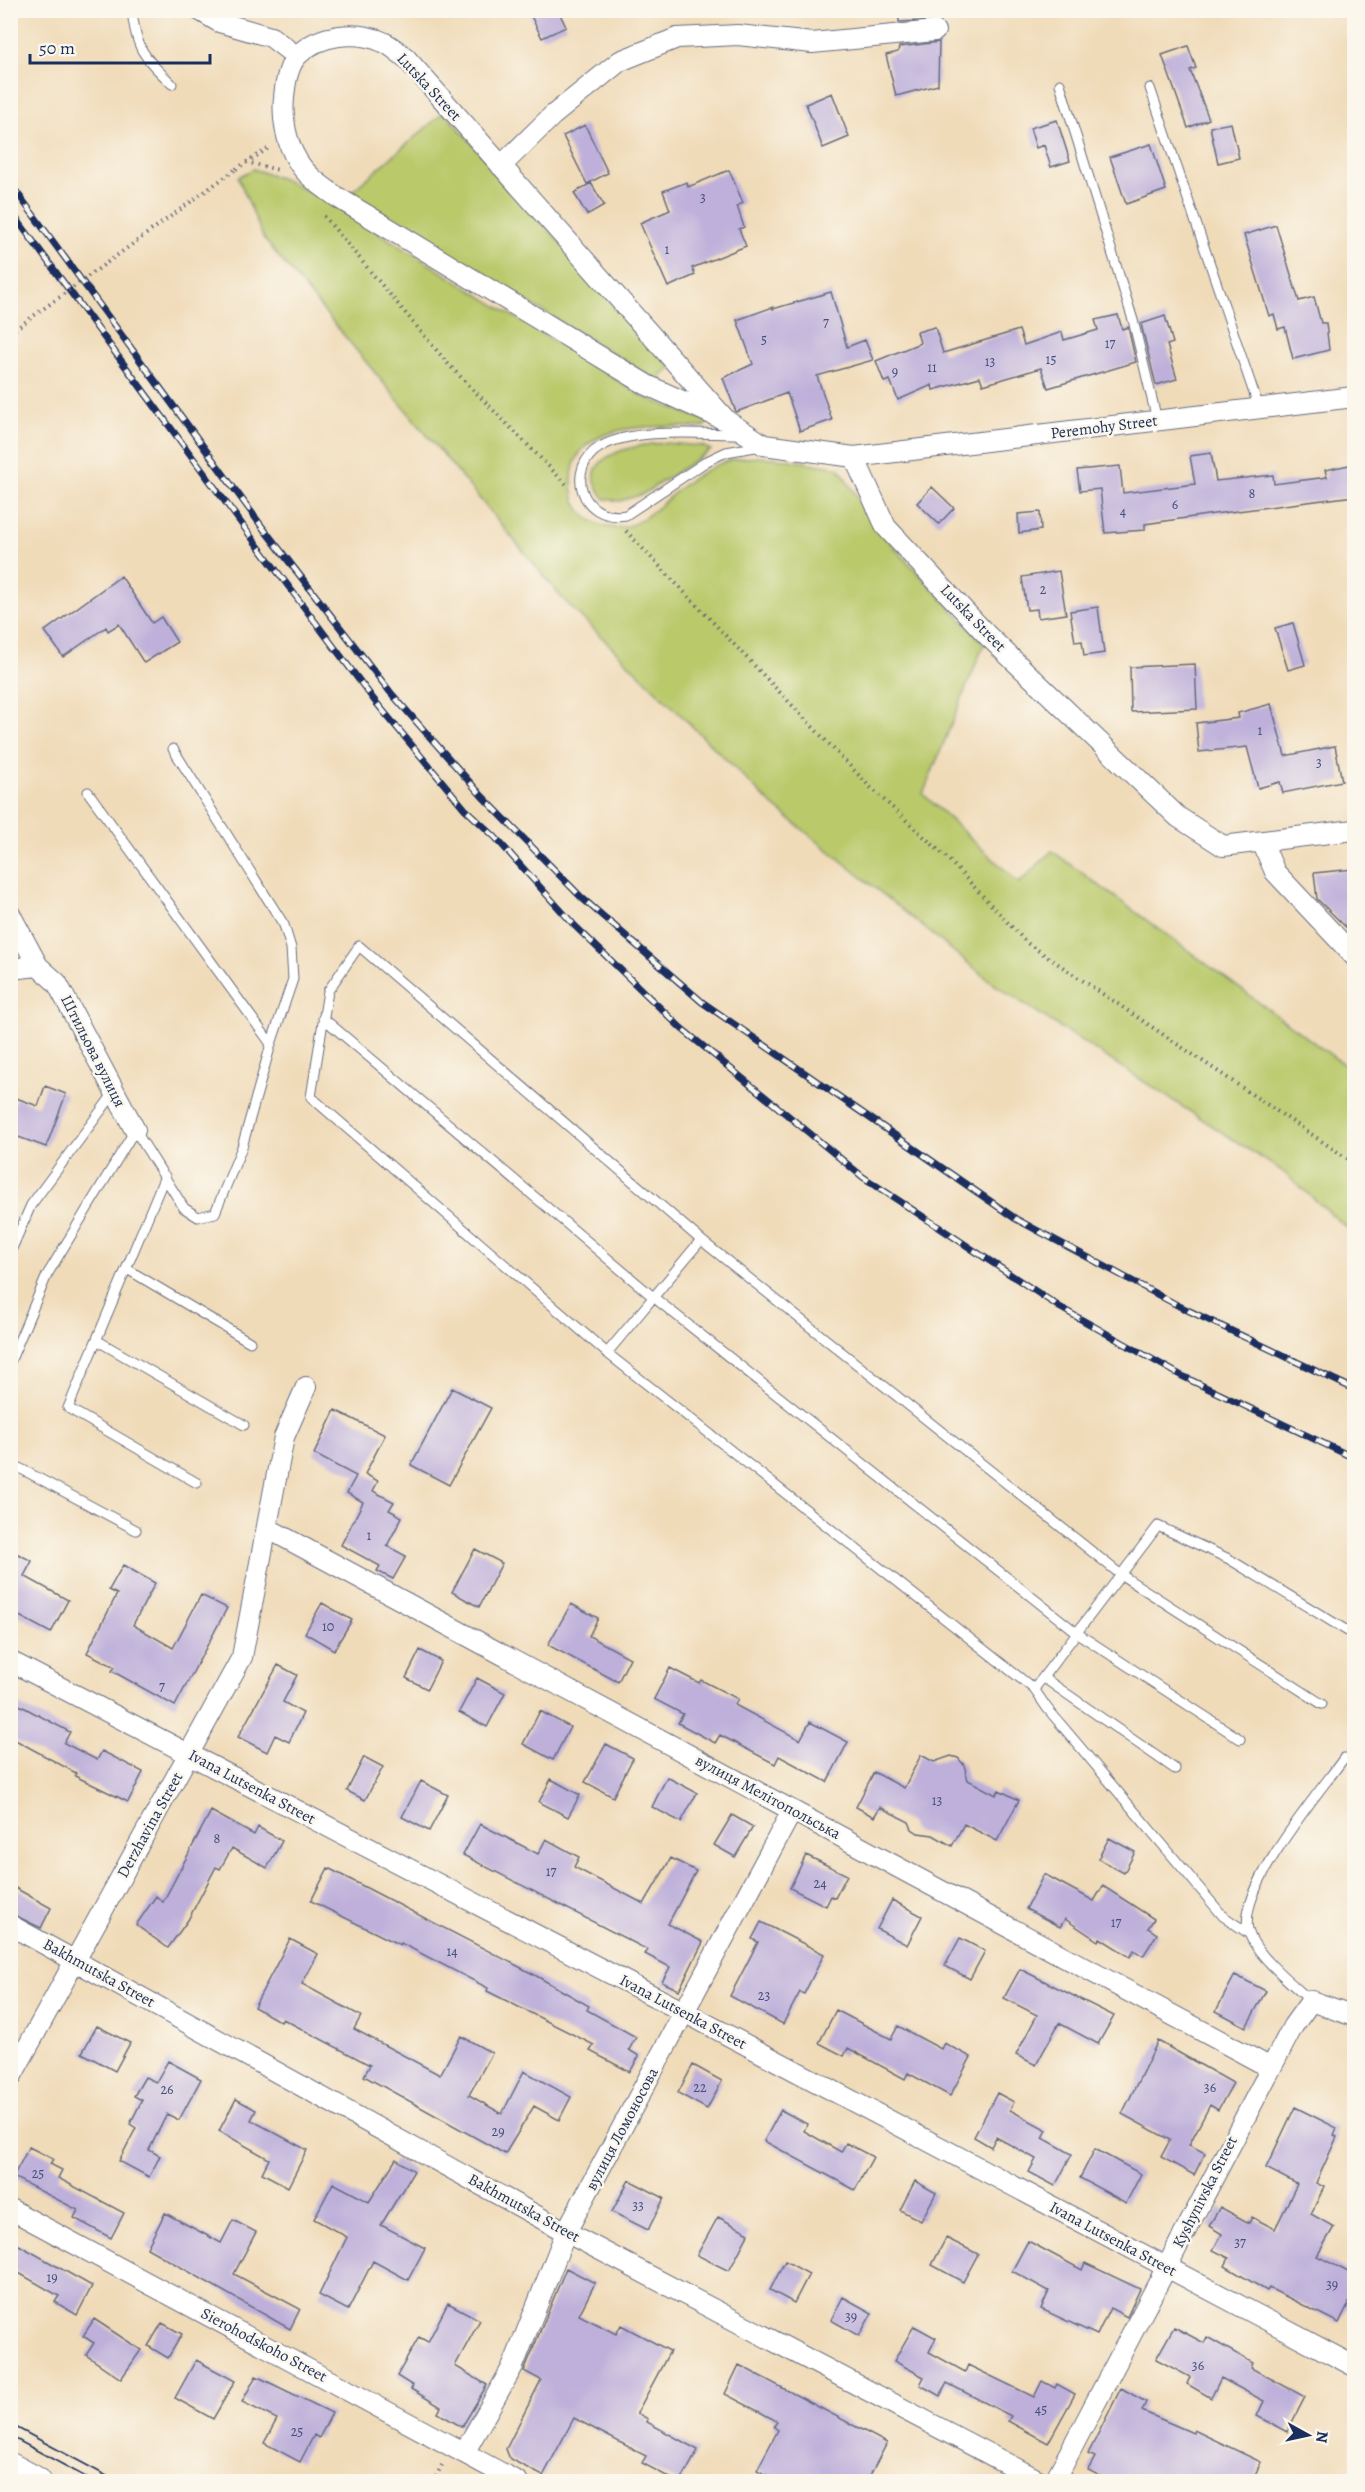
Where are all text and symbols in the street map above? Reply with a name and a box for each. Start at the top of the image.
scale bar [30,27,210,65]
text: 50 m [39,36,75,60]
street label: Lutska Street [392,48,466,126]
house number: 3 [700,188,706,207]
house number: 1 [665,240,670,259]
house number: 7 [823,313,829,332]
house number: 5 [761,330,767,349]
house number: 17 [1105,334,1115,353]
house number: 15 [1046,350,1056,369]
house number: 13 [985,352,995,371]
house number: 11 [927,358,937,377]
house number: 9 [892,362,898,381]
street label: Peremohy Street [1049,410,1159,444]
house number: 8 [1249,484,1256,503]
house number: 6 [1172,495,1178,514]
house number: 4 [1120,502,1126,521]
street label: Lutska Street [935,579,1011,657]
house number: 2 [1040,580,1047,599]
house number: 1 [1258,721,1263,740]
house number: 3 [1316,753,1322,772]
street label: Штильова вулиця [55,991,131,1111]
house number: 1 [367,1526,372,1545]
house number: 10 [322,1617,334,1636]
house number: 7 [159,1677,165,1696]
street label: Ivana Lutsenka Street [185,1744,319,1830]
street label: вулиця Мелітопольська [692,1749,845,1845]
street label: Derzhavina Street [112,1768,188,1882]
house number: 13 [932,1791,942,1810]
house number: 8 [214,1829,221,1848]
house number: 17 [546,1862,556,1881]
house number: 24 [814,1874,827,1893]
house number: 17 [1111,1913,1121,1932]
street label: Bakhmutska Street [39,1933,159,2013]
house number: 14 [446,1942,458,1961]
street label: Ivana Lutsenka Street [616,1969,750,2055]
house number: 23 [758,1986,770,2005]
street label: вулиця Ломоносова [580,2063,664,2194]
house number: 22 [693,2078,707,2097]
house number: 36 [1204,2078,1216,2097]
house number: 26 [160,2080,174,2099]
house number: 29 [491,2122,505,2141]
street label: Kyshynivska Street [1167,2132,1243,2252]
house number: 25 [32,2164,44,2183]
street label: Bakhmutska Street [464,2168,584,2248]
house number: 33 [632,2196,644,2215]
street label: Ivana Lutsenka Street [1046,2196,1180,2282]
house number: 37 [1234,2233,1246,2252]
house number: 19 [46,2268,58,2287]
house number: 39 [1326,2275,1338,2294]
street label: Sierohodskoho Street [197,2302,331,2388]
house number: 39 [845,2307,857,2326]
house number: 36 [1192,2356,1204,2375]
house number: 45 [1035,2400,1047,2419]
north arrow [1278,2405,1338,2465]
house number: 25 [291,2422,303,2441]
text: N [1310,2430,1334,2445]

